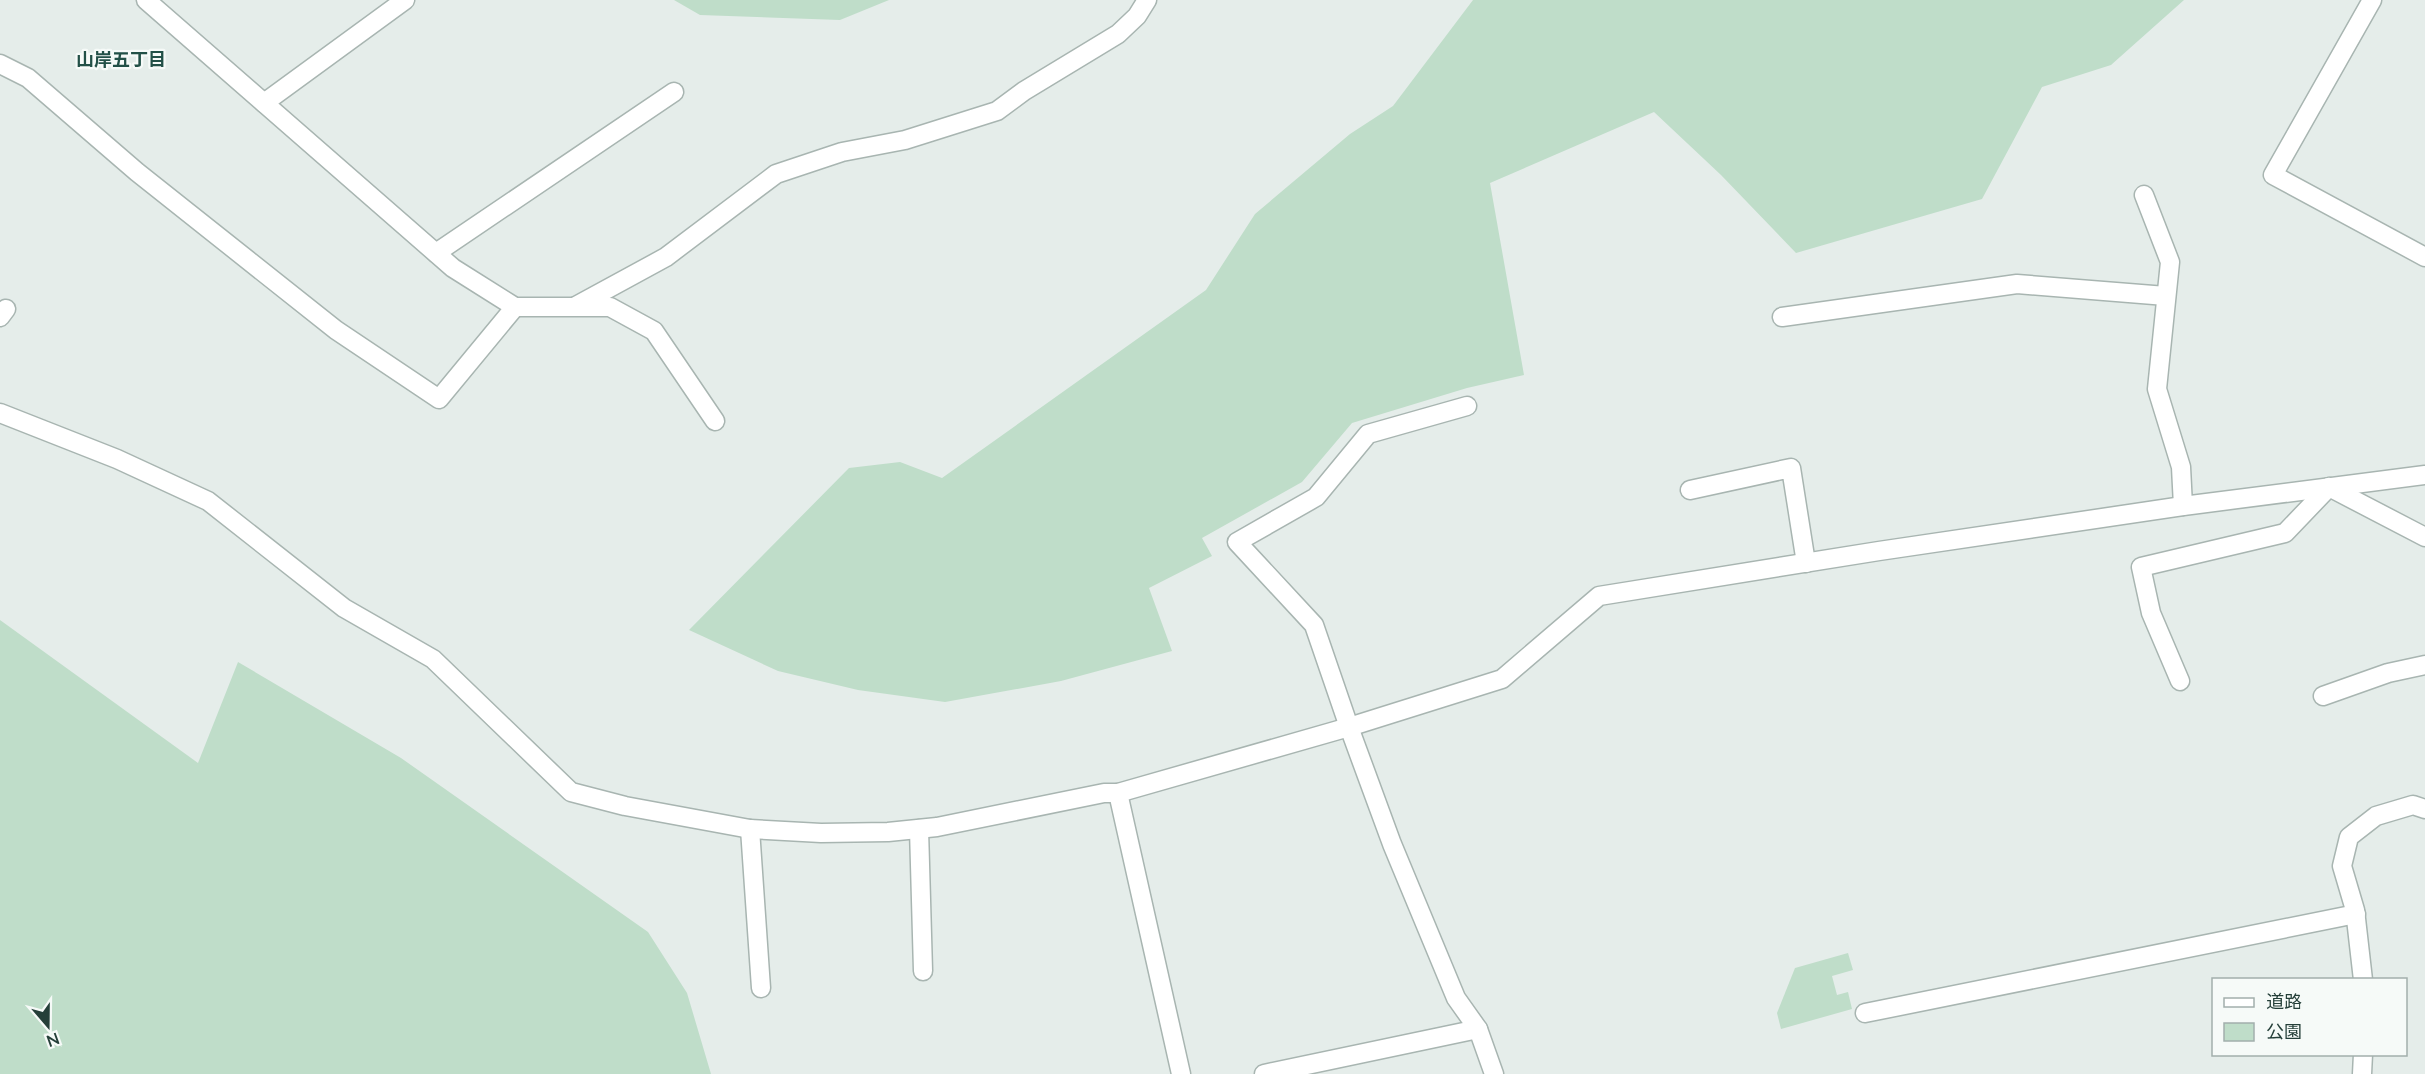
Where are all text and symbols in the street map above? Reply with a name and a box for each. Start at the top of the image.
district label: 山岸五丁目 [76,48,166,70]
legend [2212,978,2407,1056]
text: 道路 [2266,990,2302,1012]
north arrow [18,996,78,1056]
text: 公園 [2266,1020,2302,1042]
text: N [44,1030,62,1052]

